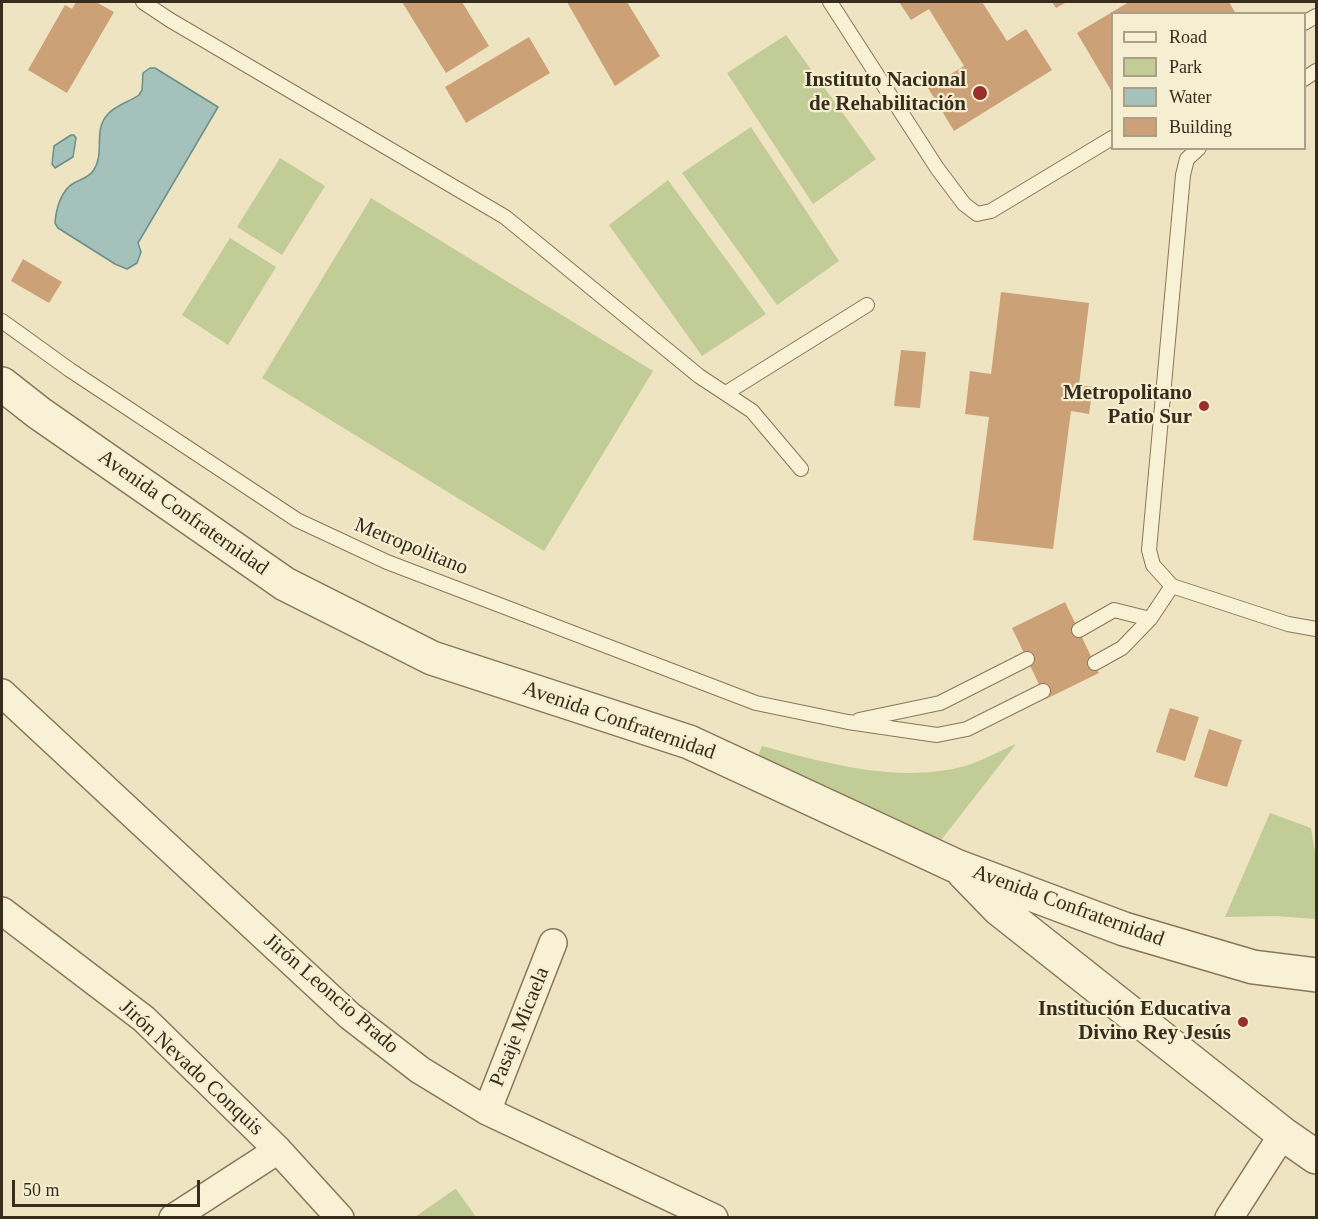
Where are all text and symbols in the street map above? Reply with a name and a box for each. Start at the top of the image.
legend [1111,12,1306,150]
text: Road [1169,27,1207,47]
text: Park [1169,57,1202,77]
place label: Instituto Nacional de Rehabilitación [804,68,966,118]
marker: Instituto Nacional de Rehabilitación [971,84,989,102]
text: Water [1169,87,1212,107]
text: Building [1169,117,1232,137]
place label: Metropolitano Patio Sur [1063,381,1192,431]
marker: Metropolitano Patio Sur [1197,399,1211,413]
street label: Avenida Confraternidad [93,445,273,581]
street label: Metropolitano [351,513,471,581]
street label: Avenida Confraternidad [519,676,719,766]
street label: Avenida Confraternidad [969,860,1167,952]
street label: Jirón Leoncio Prado [258,929,404,1059]
street label: Pasaje Micaela [485,964,555,1090]
street label: Jirón Nevado Conquis [114,995,268,1141]
place label: Institución Educativa Divino Rey Jesús [1038,997,1231,1047]
marker: Institución Educativa Divino Rey Jesús [1236,1015,1250,1029]
scale bar [15,1168,202,1206]
text: 50 m [23,1180,60,1200]

